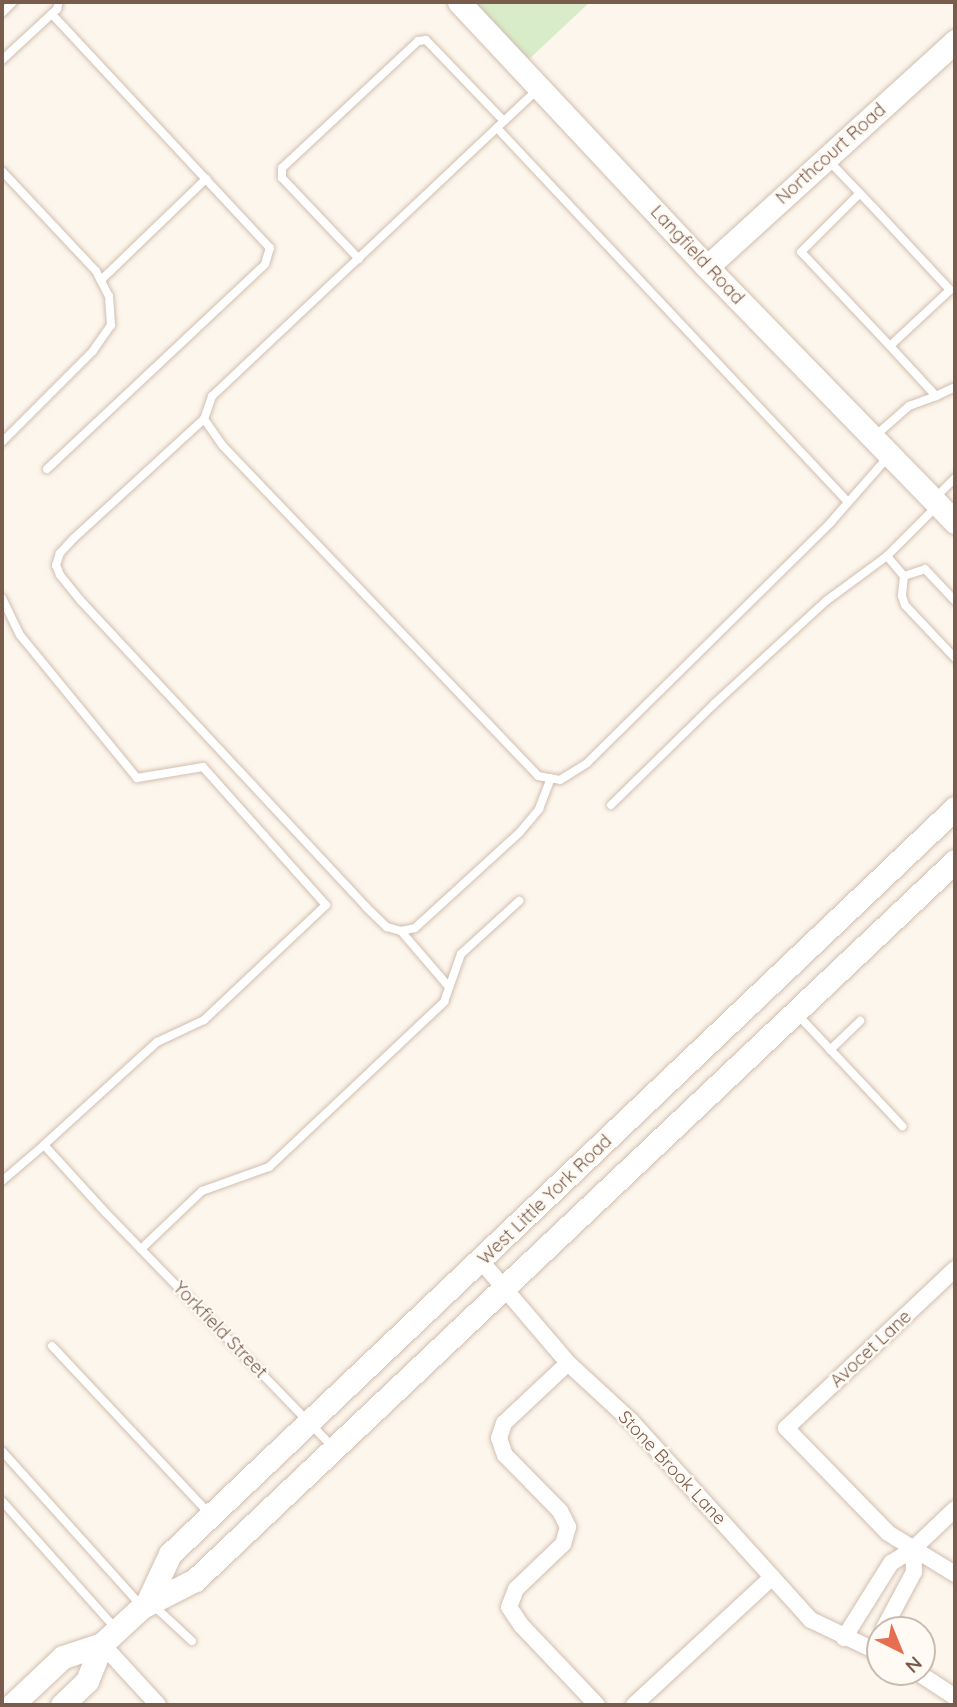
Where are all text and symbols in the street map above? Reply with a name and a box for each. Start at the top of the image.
street label: Northcourt Road [772,99,890,209]
street label: Langfield Road [646,201,748,309]
street label: West Little York Road [474,1130,616,1270]
street label: Yorkfield Street [168,1277,272,1383]
street label: Avocet Lane [826,1306,916,1392]
street label: Stone Brook Lane [614,1406,730,1530]
north arrow [866,1616,936,1686]
text: N [901,1651,927,1678]

